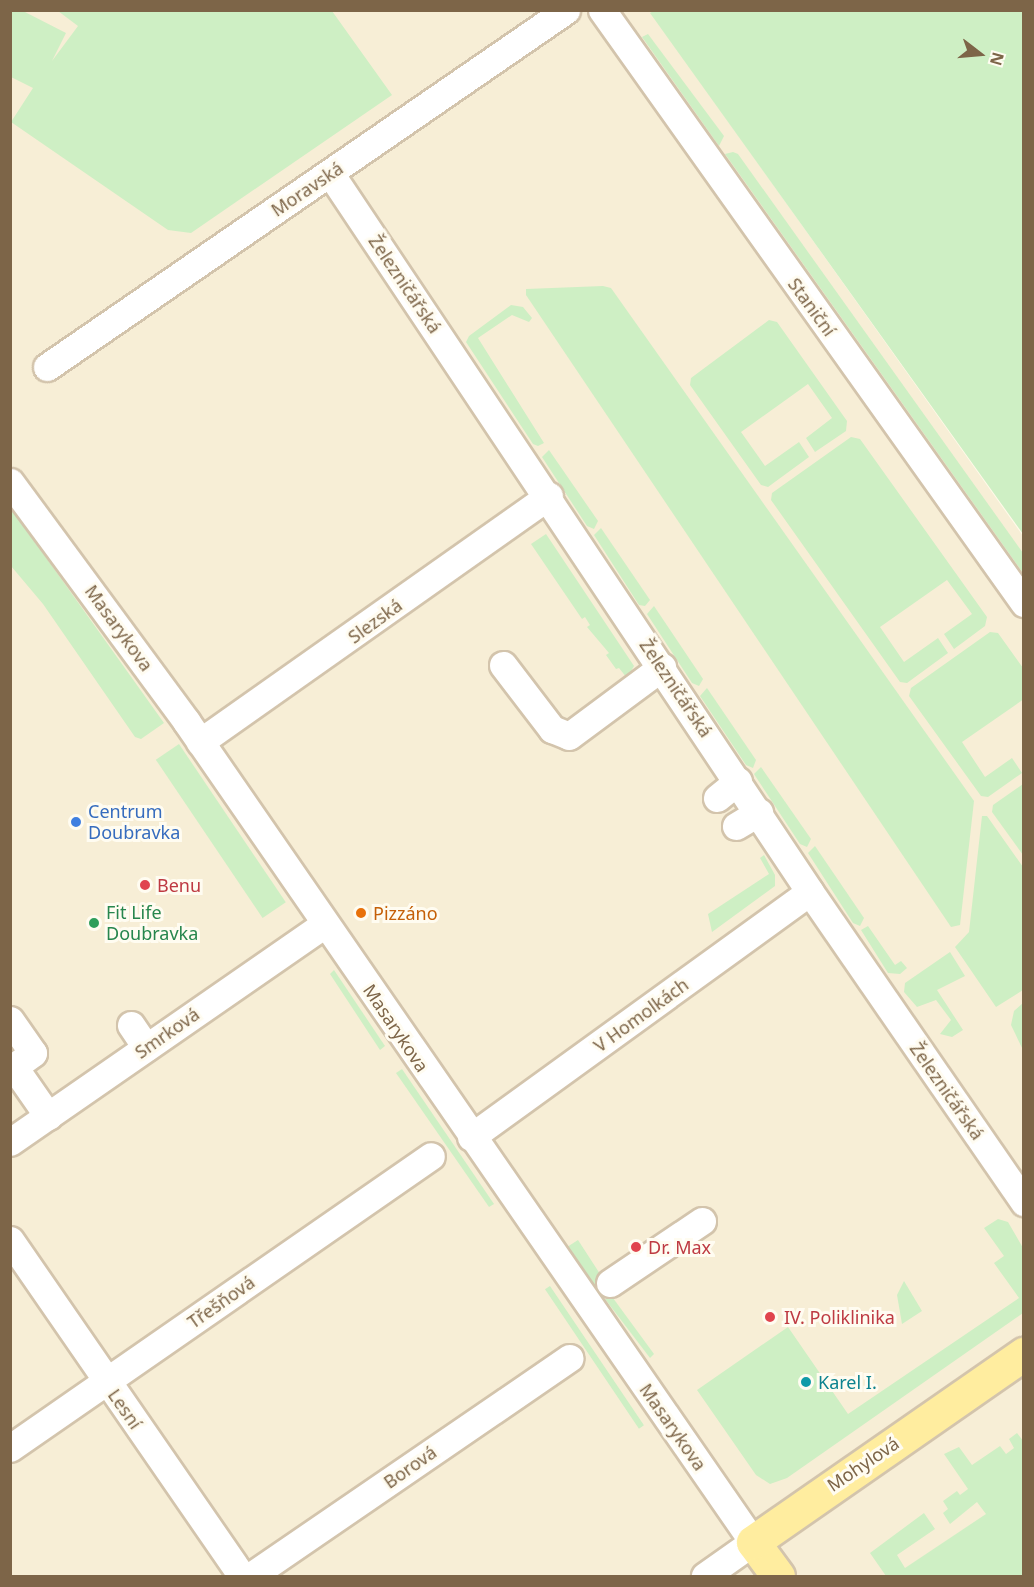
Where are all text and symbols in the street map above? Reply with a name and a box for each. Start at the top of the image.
north arrow [950,24,1010,84]
text: N [985,50,1010,68]
street label: Moravská [267,157,347,221]
street label: Železničářská [364,231,446,337]
street label: Staniční [784,274,840,340]
street label: Masarykova [81,581,157,675]
street label: Slezská [344,594,406,648]
street label: Železničářská [635,635,717,741]
place label: Centrum Doubravka [88,801,180,844]
marker: Centrum Doubravka [69,815,83,829]
place label: Benu [157,874,201,896]
marker: Benu [138,878,152,892]
place label: Fit Life Doubravka [106,902,198,944]
place label: Pizzáno [373,902,438,924]
marker: Pizzáno [354,906,368,920]
marker: Fit Life Doubravka [87,916,101,930]
street label: V Homolkách [590,973,692,1057]
street label: Masarykova [359,980,433,1076]
street label: Smrková [131,1003,203,1063]
street label: Železničářská [906,1038,988,1144]
place label: Dr. Max [648,1236,711,1258]
marker: Dr. Max [629,1240,643,1254]
street label: Třešňová [183,1271,259,1333]
place label: IV. Poliklinika [784,1306,895,1328]
marker: IV. Poliklinika [761,1308,779,1326]
place label: Karel I. [818,1371,877,1393]
marker: Karel I. [799,1375,813,1389]
street label: Masarykova [635,1379,711,1475]
street label: Lesní [104,1385,146,1433]
street label: Mohylová [823,1432,903,1496]
street label: Borová [379,1441,441,1493]

